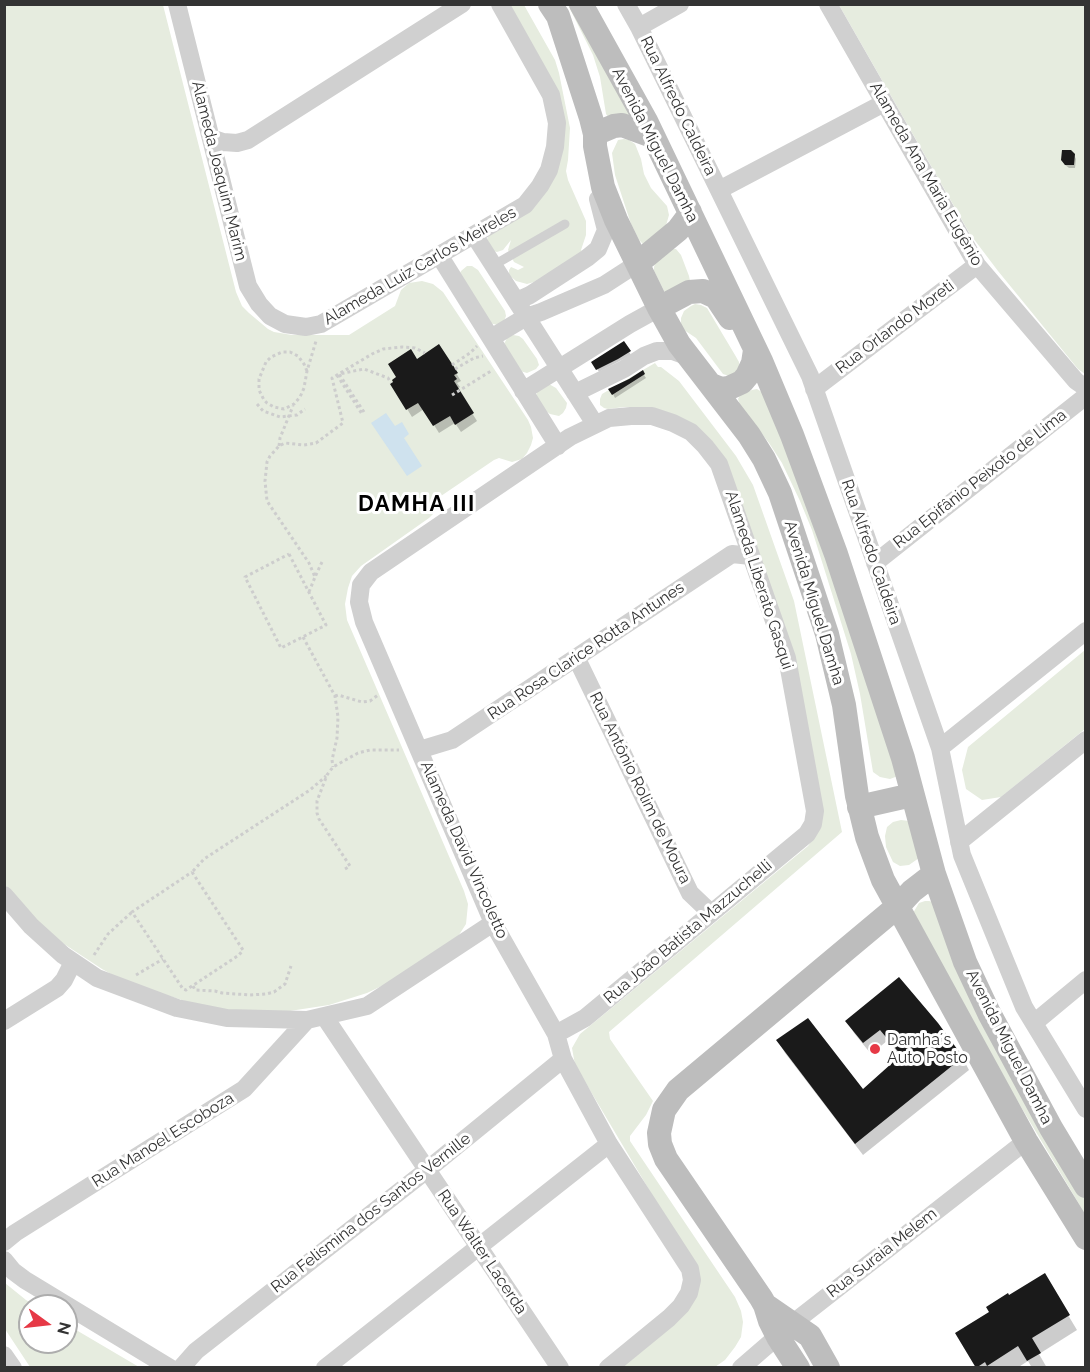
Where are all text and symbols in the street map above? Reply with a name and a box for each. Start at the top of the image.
street label: Rua Alfredo Caldeira [636,33,720,179]
street label: Avenida Miguel Damha [608,64,702,226]
street label: Alameda Joaquim Marim [187,79,251,263]
street label: Alameda Ana Maria Eugênio [865,79,987,269]
street label: Alameda Luiz Carlos Meireles [320,203,520,329]
street label: Rua Orlando Moreti [832,276,958,378]
street label: Rua Epifânio Peixoto de Lima [890,405,1070,553]
street label: Rua Alfredo Caldeira [837,477,905,627]
street label: Alameda Liberato Gasqui [721,488,797,672]
district label: DAMHA III [358,491,476,517]
street label: Avenida Miguel Damha [780,518,848,688]
street label: Rua Rosa Clarice Rotta Antunes [484,578,688,724]
street label: Rua Antônio Rolim de Moura [585,689,695,887]
street label: Alameda David Vincoletto [416,758,512,942]
street label: Rua João Batista Mazzuchelli [600,856,776,1008]
street label: Avenida Miguel Damha [962,966,1056,1128]
place label: Damha´s Auto Posto [887,1030,968,1068]
marker: Damha´s Auto Posto [868,1042,882,1056]
street label: Rua Manoel Escoboza [89,1089,237,1191]
street label: Rua Felismina dos Santos Vernille [267,1129,475,1297]
street label: Rua Walter Lacerda [433,1186,531,1318]
street label: Rua Suraia Melem [823,1204,941,1302]
north arrow [18,1294,78,1354]
text: N [53,1320,75,1337]

